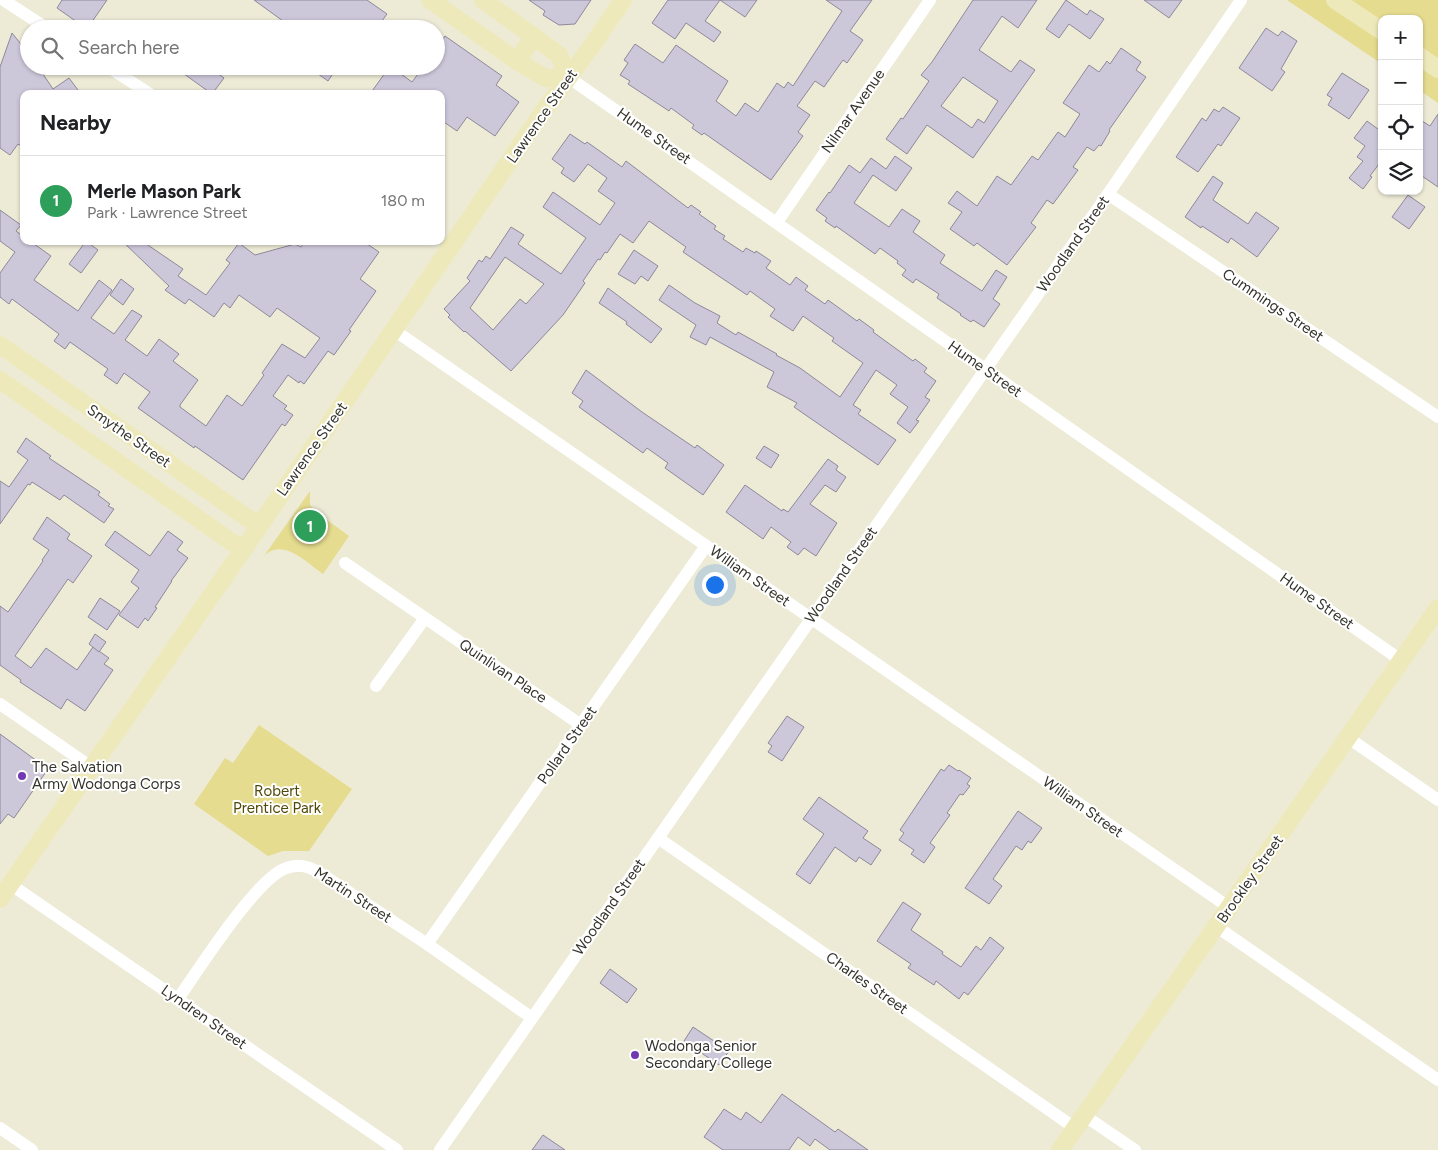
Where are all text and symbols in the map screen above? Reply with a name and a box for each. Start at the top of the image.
map controls [1378,15,1423,195]
button: + [1378,15,1423,60]
search box [20,20,445,75]
icon: search [38,34,66,62]
text: Search here [78,36,180,59]
button: − [1378,60,1423,105]
street label: Lawrence Street [503,65,581,167]
street label: Nilmar Avenue [817,66,889,156]
street label: Hume Street [613,104,695,168]
button: locate [1378,105,1423,150]
text: Nearby [40,110,111,135]
button: layers [1378,150,1423,195]
text: Merle Mason Park [87,180,241,203]
text: 1 [53,191,59,210]
text: 180 m [381,191,425,210]
street label: Woodland Street [1033,192,1113,296]
text: Park · Lawrence Street [87,203,248,222]
street label: Cummings Street [1219,265,1327,346]
street label: Hume Street [944,337,1026,401]
street label: Lawrence Street [273,398,351,500]
street label: Smythe Street [84,401,174,472]
pin: 1 [294,507,326,545]
street label: Woodland Street [801,523,881,627]
street label: William Street [706,542,794,611]
street label: Hume Street [1276,569,1358,633]
your location [702,572,728,598]
street label: Quinlivan Place [456,635,550,707]
street label: Pollard Street [534,702,601,787]
place label: The Salvation Army Wodonga Corps [32,758,180,793]
marker: The Salvation Army Wodonga Corps [16,770,28,782]
street label: William Street [1039,773,1127,842]
park label: Robert Prentice Park [233,782,322,817]
street label: Brockley Street [1213,831,1287,926]
street label: Woodland Street [569,855,649,959]
street label: Martin Street [311,863,395,927]
street label: Charles Street [822,948,912,1018]
street label: Lyndren Street [158,981,250,1053]
place label: Wodonga Senior Secondary College [645,1037,772,1072]
marker: Wodonga Senior Secondary College [629,1049,641,1061]

